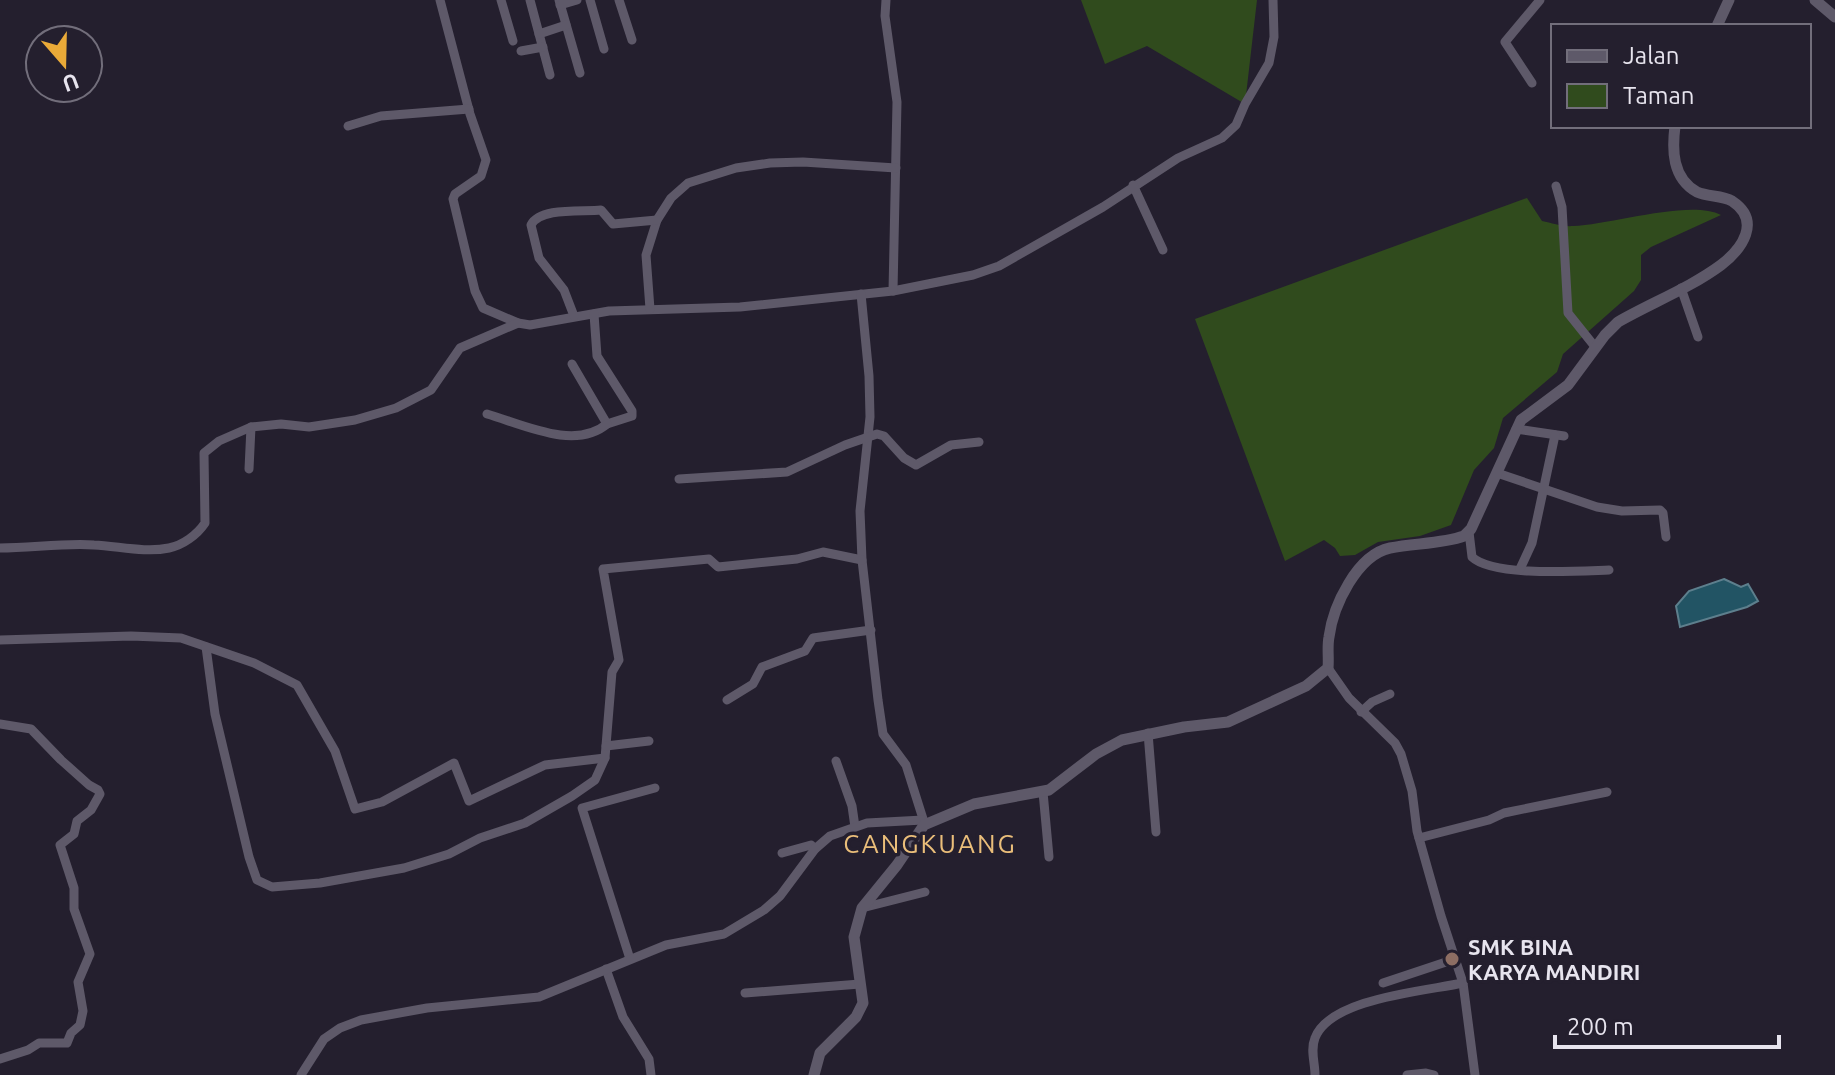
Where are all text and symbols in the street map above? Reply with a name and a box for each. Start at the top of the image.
north arrow [24,24,104,104]
legend [1551,24,1811,128]
text: Jalan [1623,42,1680,69]
text: U [59,69,83,98]
text: Taman [1623,82,1695,109]
district label: CANGKUANG [843,829,1017,858]
place label: SMK BINA KARYA MANDIRI [1468,934,1640,984]
marker: SMK BINA KARYA MANDIRI [1443,950,1461,968]
scale bar [1555,999,1779,1049]
text: 200 m [1567,1013,1634,1040]

